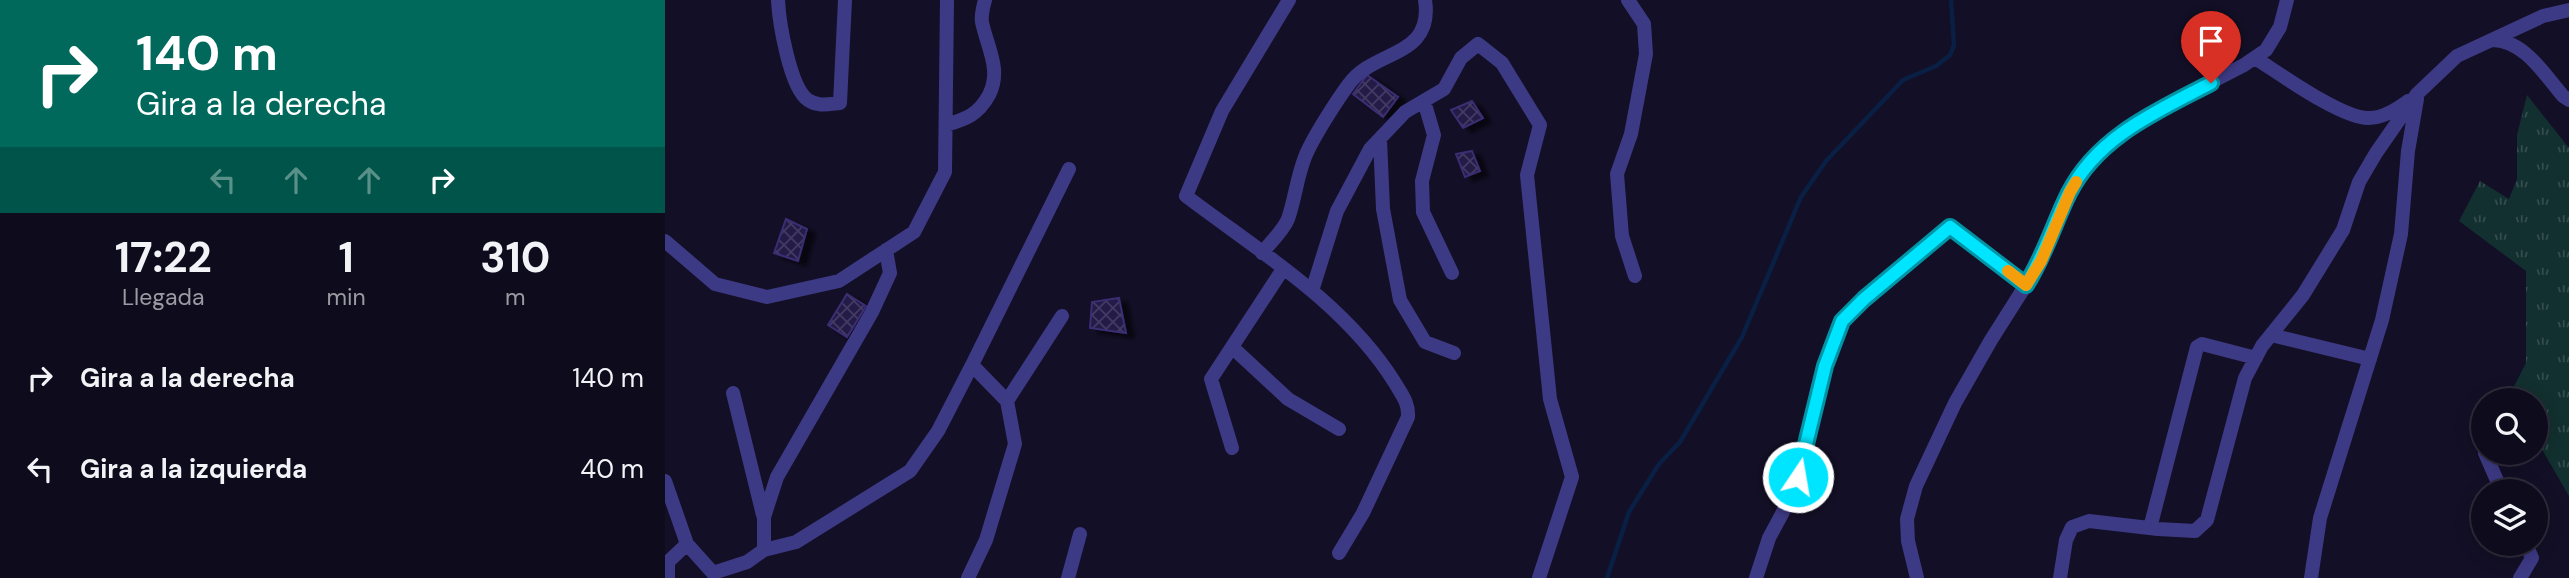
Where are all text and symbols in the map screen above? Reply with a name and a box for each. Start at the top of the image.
pin [2181,11,2241,83]
text: 140 m [136,21,278,85]
icon: arrive [2192,22,2230,60]
icon: right [21,28,112,119]
text: Gira a la derecha [136,83,386,125]
icon: left [204,161,242,199]
icon: ahead [277,161,315,199]
icon: ahead [350,161,388,199]
icon: right [423,161,461,199]
text: 17:22 [115,230,212,285]
text: 1 [338,230,354,285]
text: 310 [480,230,550,285]
text: Llegada [122,282,204,312]
text: min [326,282,366,312]
text: m [505,282,526,312]
icon: right [21,359,59,397]
text: Gira a la derecha [80,361,295,395]
text: 140 m [572,361,644,395]
map controls [2471,388,2548,556]
button: search [2471,388,2548,465]
position arrow [1761,440,1835,514]
icon: left [21,450,59,488]
text: Gira a la izquierda [80,452,307,486]
text: 40 m [580,452,644,486]
button: layers [2471,479,2548,556]

